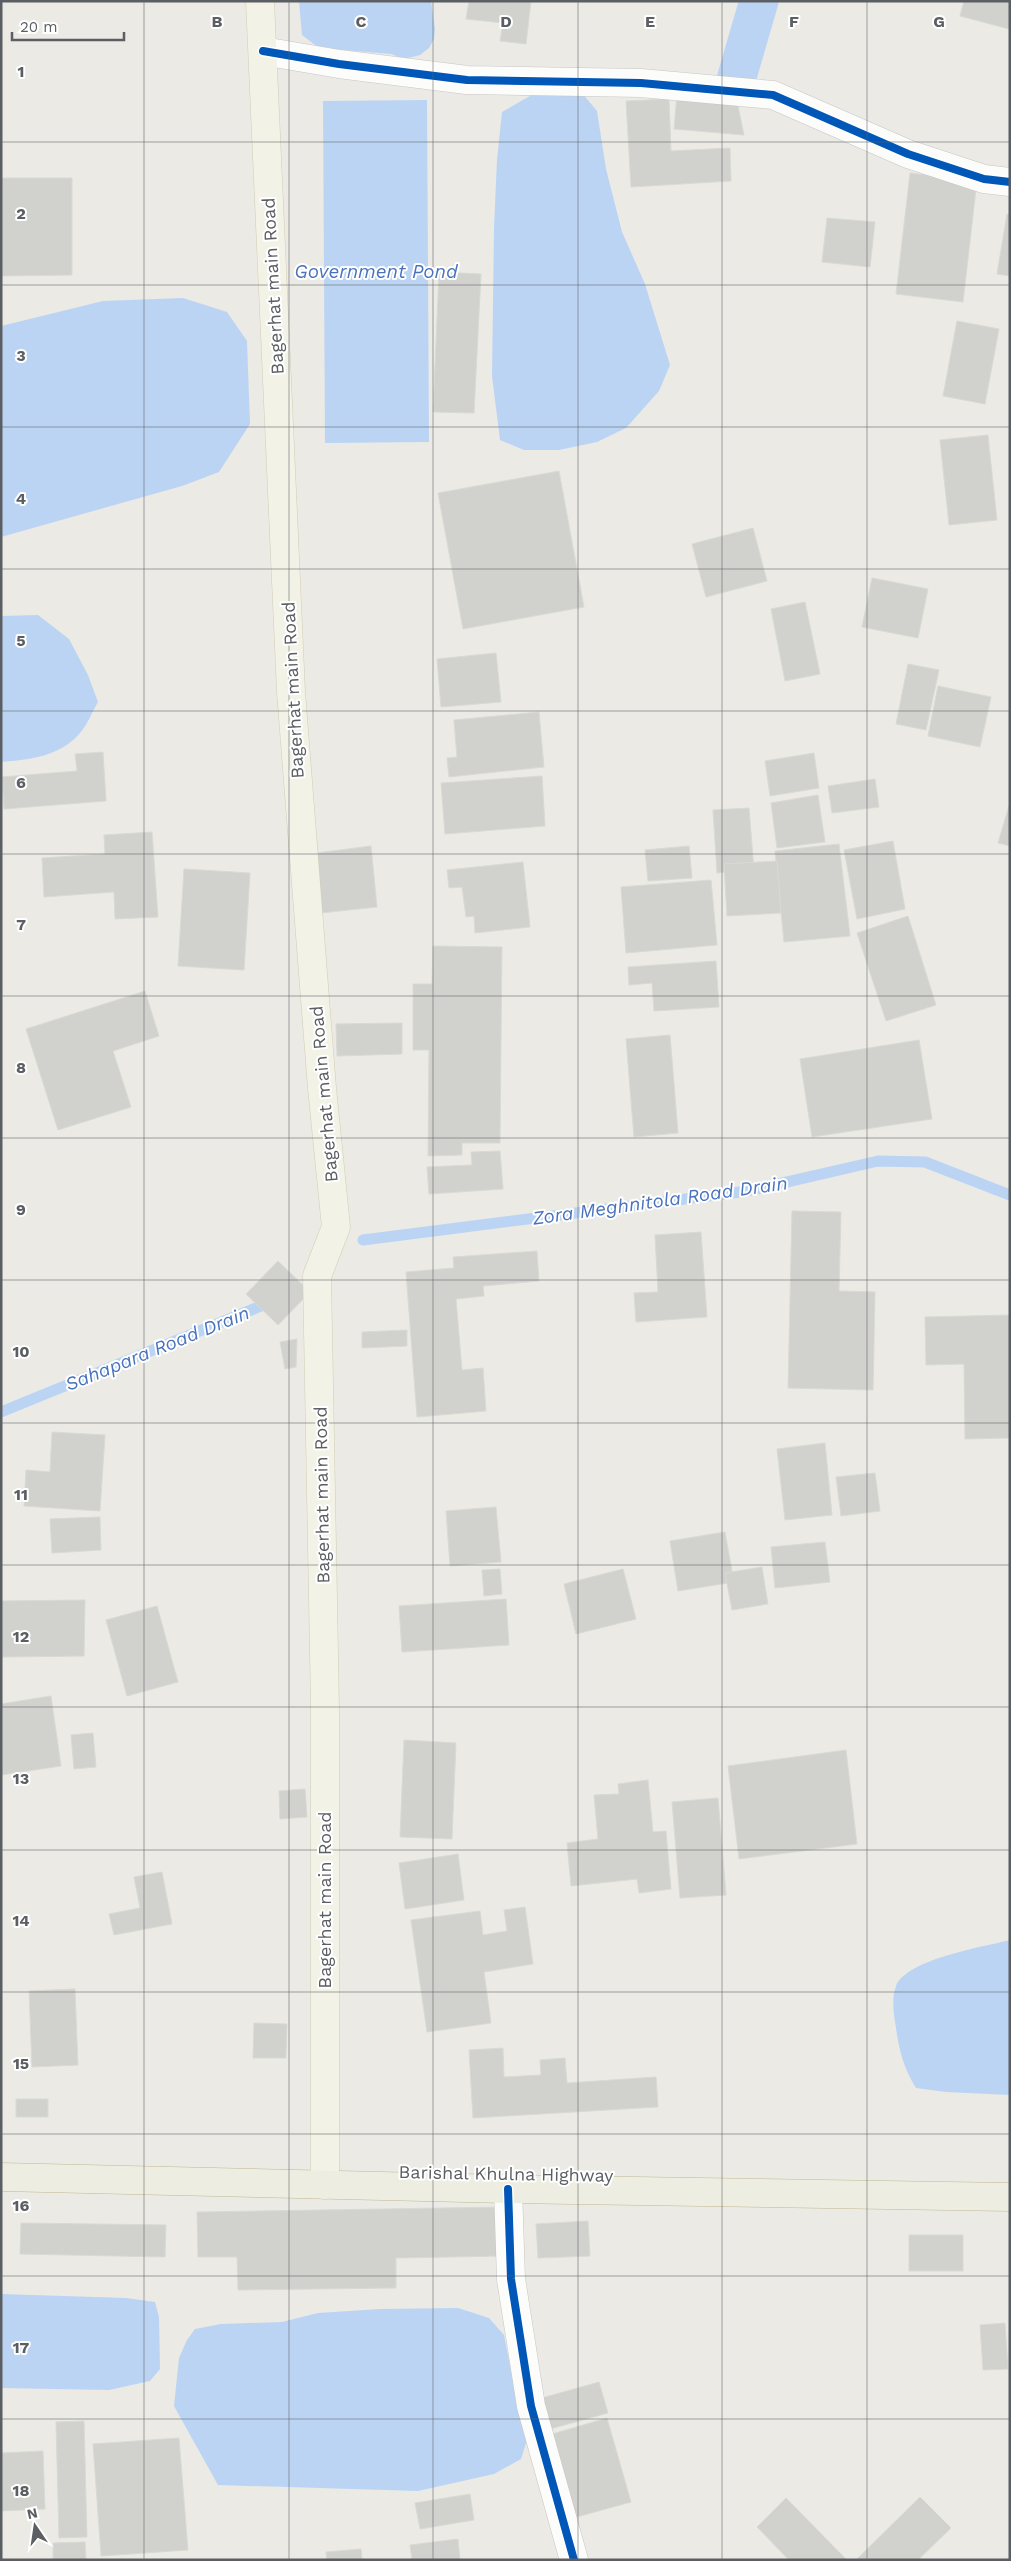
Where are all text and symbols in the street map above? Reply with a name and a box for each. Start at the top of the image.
scale bar [12,10,125,42]
text: B [212,12,223,31]
text: C [356,12,367,31]
text: D [500,12,512,31]
text: E [645,12,655,31]
text: F [789,12,799,31]
text: G [933,12,945,31]
text: 20 m [20,18,58,36]
text: 1 [18,62,24,81]
street label: Bagerhat main Road [257,197,288,375]
text: 2 [16,204,26,223]
water label: Government Pond [294,260,459,283]
text: 3 [16,346,26,365]
text: 4 [16,489,26,508]
street label: Bagerhat main Road [277,601,308,779]
text: 5 [16,631,26,650]
text: 6 [16,773,26,792]
text: 7 [16,915,26,934]
street label: Bagerhat main Road [305,1005,342,1183]
text: 8 [16,1058,26,1077]
water label: Zora Meghnitola Road Drain [530,1171,789,1230]
text: 9 [16,1200,26,1219]
water label: Sahapara Road Drain [62,1301,253,1396]
text: 10 [12,1342,30,1361]
street label: Bagerhat main Road [309,1406,334,1584]
text: 11 [14,1485,28,1504]
text: 12 [13,1627,29,1646]
text: 13 [13,1769,29,1788]
street label: Bagerhat main Road [314,1811,335,1989]
text: 14 [12,1911,30,1930]
text: 15 [13,2054,29,2073]
street label: Barishal Khulna Highway [398,2161,614,2186]
text: 16 [13,2196,30,2215]
text: 17 [13,2338,30,2357]
text: 18 [13,2481,29,2500]
north arrow [10,2501,60,2551]
text: N [25,2504,39,2522]

